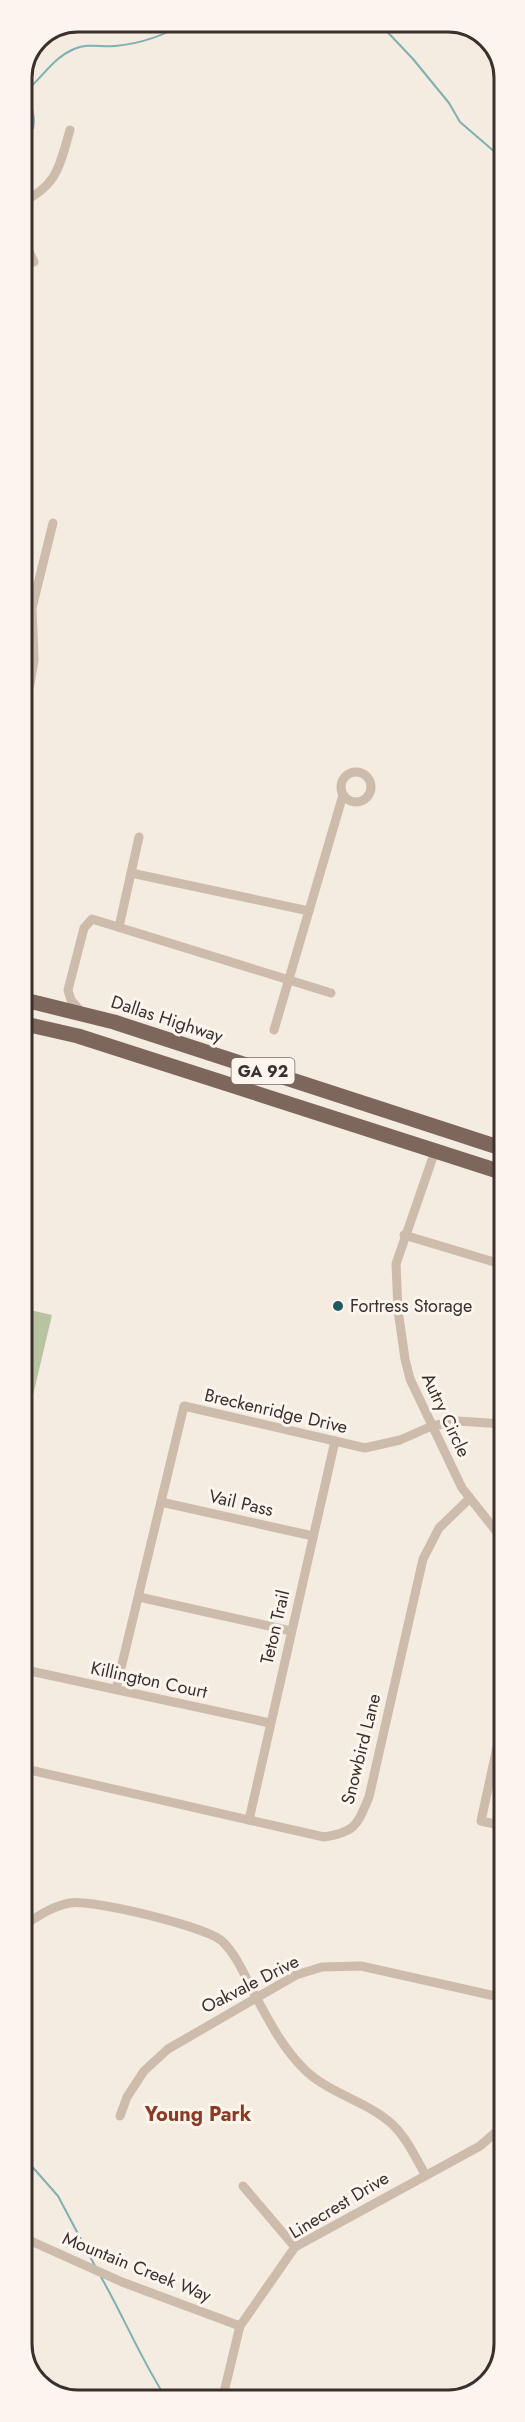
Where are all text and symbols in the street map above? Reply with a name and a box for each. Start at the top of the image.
street label: Dallas Highway [108,989,226,1049]
road number: GA 92 [232,1058,294,1084]
place label: Fortress Storage [350,1293,472,1319]
marker: Fortress Storage [331,1299,345,1313]
street label: Autry Circle [415,1369,477,1461]
street label: Breckenridge Drive [202,1382,350,1440]
street label: Vail Pass [206,1483,276,1523]
street label: Teton Trail [254,1587,296,1667]
street label: Killington Court [88,1655,210,1705]
street label: Snowbird Lane [335,1691,387,1807]
street label: Oakvale Drive [197,1948,303,2020]
district label: Young Park [144,2100,252,2129]
street label: Linecrest Drive [284,2165,394,2245]
street label: Mountain Creek Way [59,2225,215,2309]

